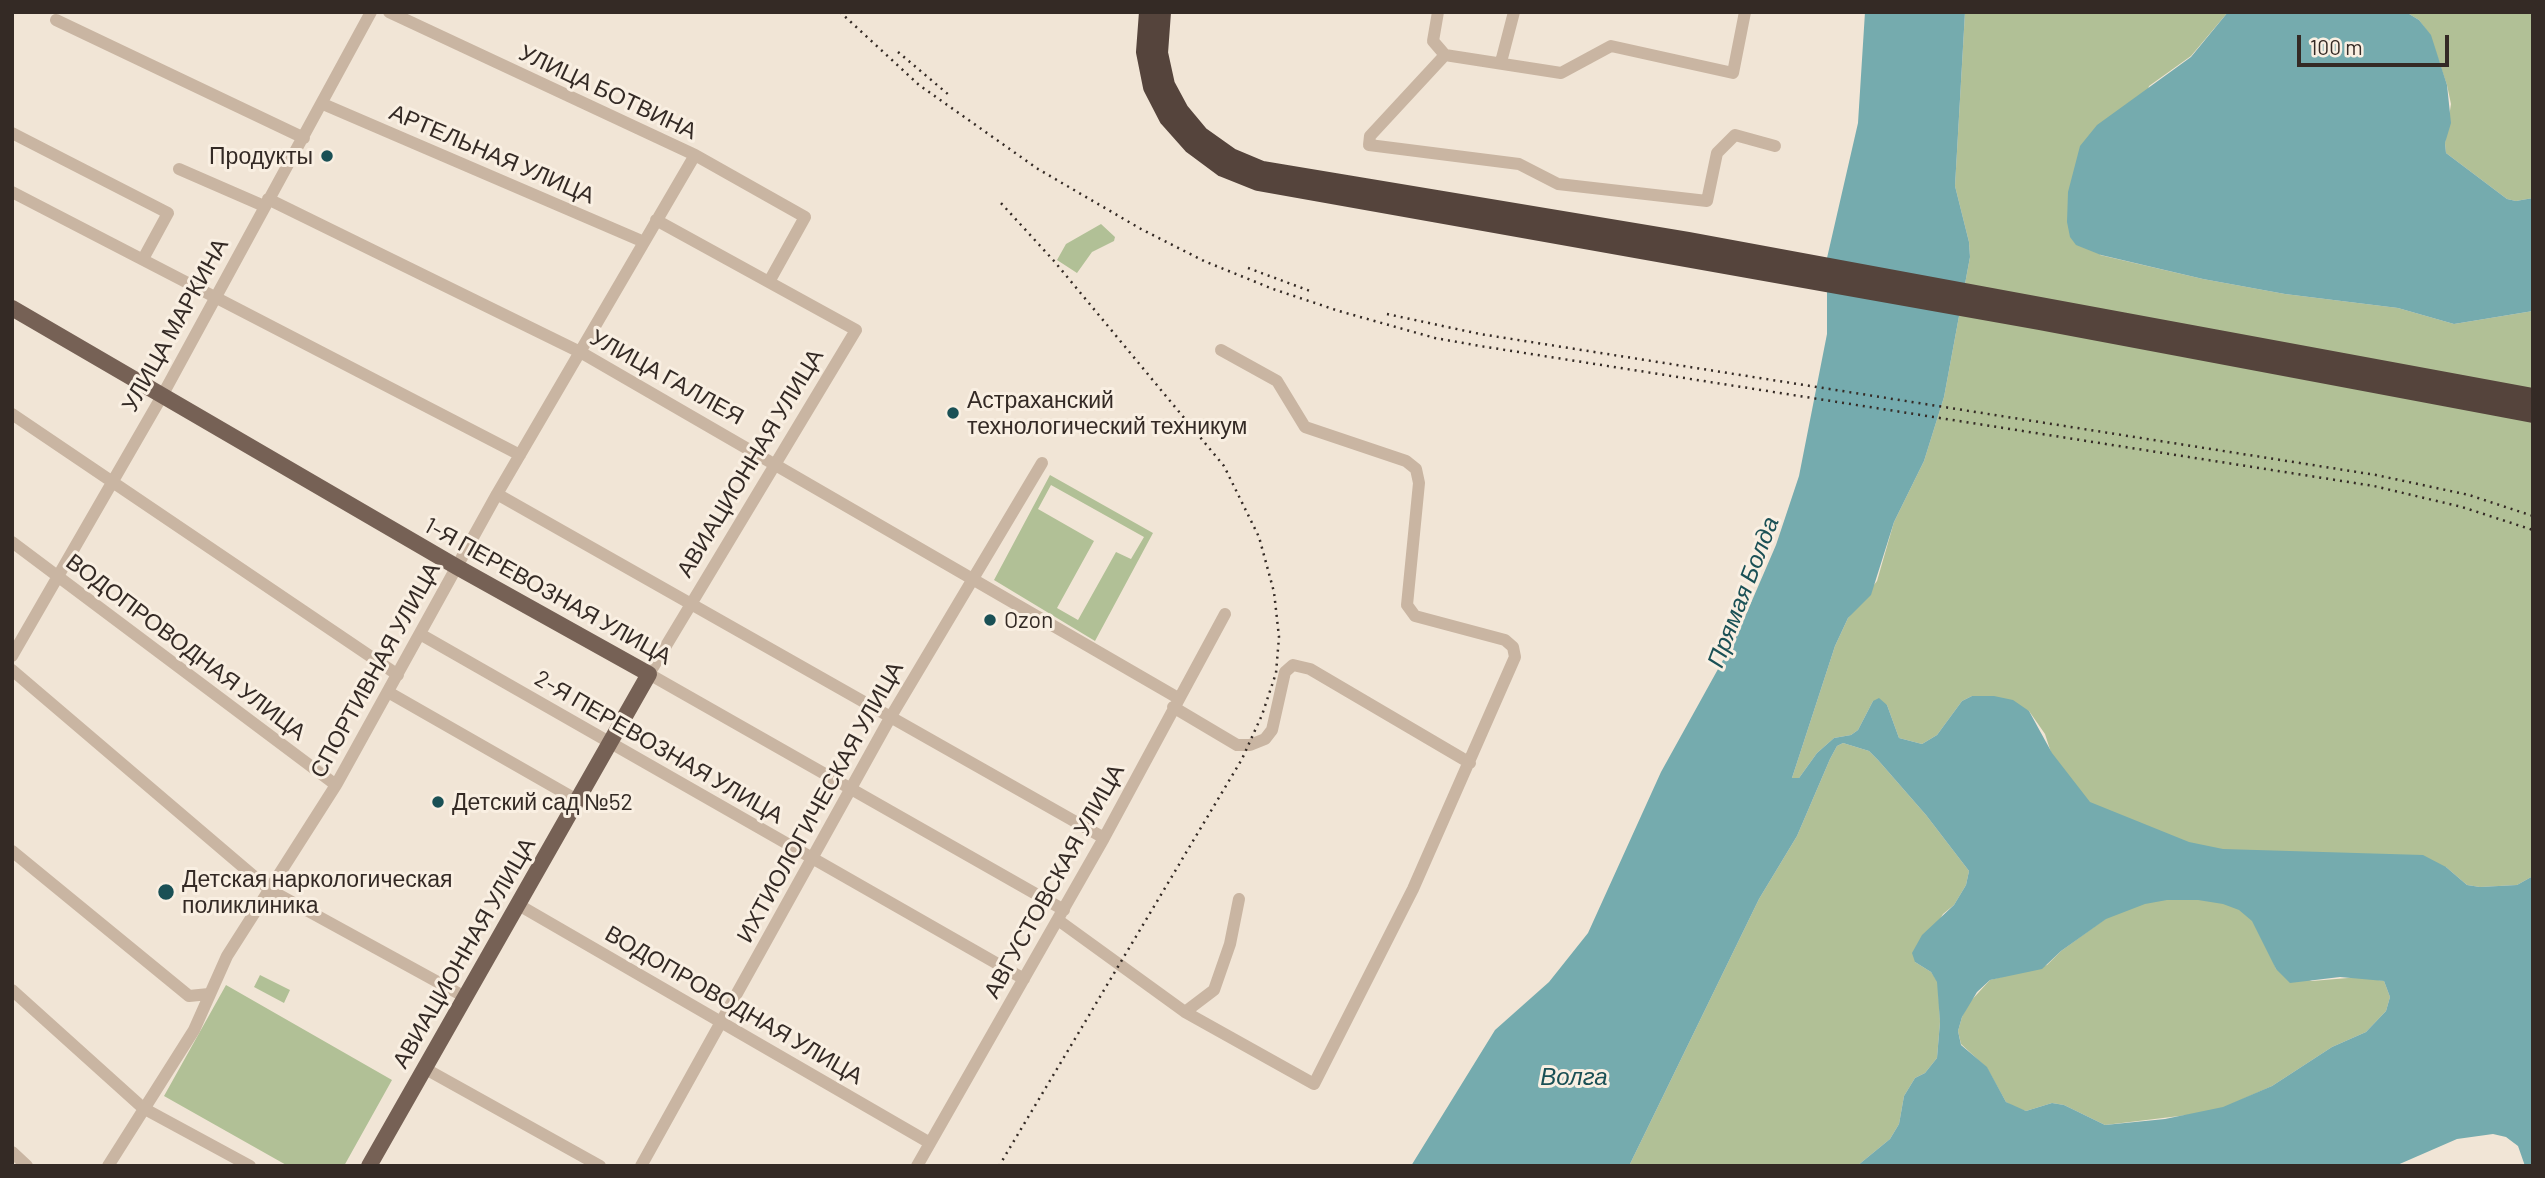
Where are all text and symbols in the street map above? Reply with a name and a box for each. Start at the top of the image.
scale bar [2300,21,2452,65]
text: 100 m [2310,34,2363,59]
street label: УЛИЦА БОТВИНА [515,39,701,145]
street label: АРТЕЛЬНАЯ УЛИЦА [385,98,599,210]
place label: Продукты [209,142,313,170]
marker: Продукты [319,148,335,164]
street label: УЛИЦА МАРКИНА [116,233,234,417]
street label: УЛИЦА ГАЛЛЕЯ [585,323,749,431]
street label: АВИАЦИОННАЯ УЛИЦА [671,344,829,582]
place label: Астраханский технологический техникум [967,386,1247,440]
marker: Астраханский технологический техникум [945,405,961,421]
street label: 1-Я ПЕРЕВОЗНАЯ УЛИЦА [420,511,676,671]
water label: Прямая Болда [1701,513,1785,671]
street label: ВОДОПРОВОДНАЯ УЛИЦА [61,548,311,746]
street label: СПОРТИВНАЯ УЛИЦА [304,557,446,783]
place label: Ozon [1004,606,1053,634]
marker: Ozon [982,612,998,628]
street label: ИХТИОЛОГИЧЕСКАЯ УЛИЦА [731,657,909,947]
street label: 2-Я ПЕРЕВОЗНАЯ УЛИЦА [530,664,788,830]
street label: АВГУСТОВСКАЯ УЛИЦА [978,759,1130,1003]
place label: Детский сад №52 [452,788,633,816]
marker: Детский сад №52 [430,794,446,810]
street label: АВИАЦИОННАЯ УЛИЦА [387,833,541,1073]
place label: Детская наркологическая поликлиника [182,865,452,919]
marker: Детская наркологическая поликлиника [156,882,176,902]
street label: ВОДОПРОВОДНАЯ УЛИЦА [600,920,868,1090]
water label: Волга [1540,1063,1608,1091]

